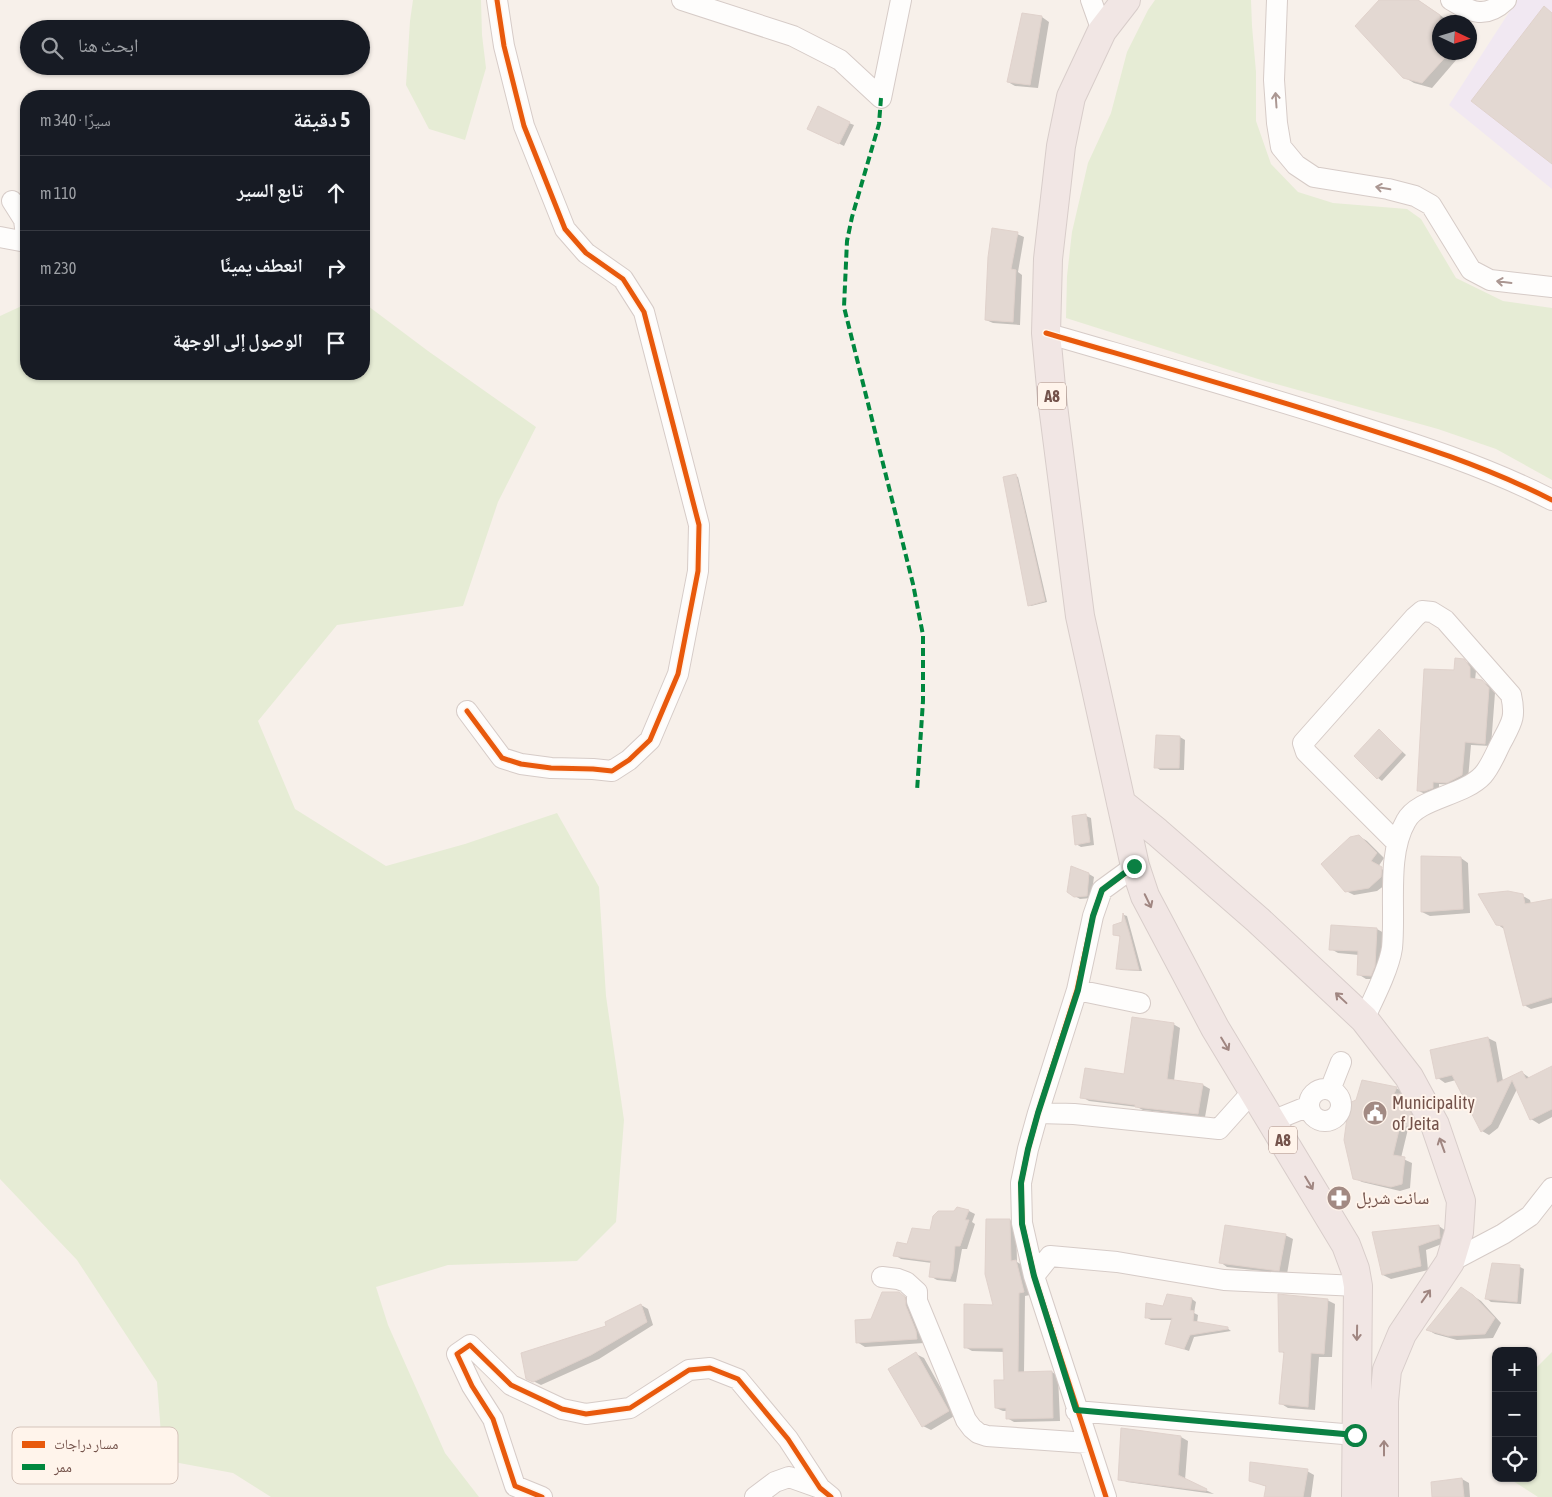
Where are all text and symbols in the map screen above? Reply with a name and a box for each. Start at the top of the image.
north arrow [1432,15,1477,60]
search box [20,20,370,75]
icon: search [38,34,66,62]
text: ابحث هنا [78,34,139,56]
one-way arrow [1271,92,1280,108]
text: 5 دقيقة [293,107,350,131]
text: سيرًا · 340 m [40,111,111,129]
text: تابع السير [237,179,303,201]
icon: ahead [322,179,350,207]
one-way arrow [1376,183,1392,193]
text: 110 m [40,184,76,202]
text: انعطف يمينًا [220,254,303,276]
icon: right [322,254,350,282]
text: 230 m [40,259,76,277]
one-way arrow [1496,277,1512,287]
text: الوصول إلى الوجهة [173,329,303,351]
icon: arrive [322,329,350,357]
road number: A8 [1038,382,1066,410]
route end [1123,855,1146,878]
one-way arrow [1143,893,1153,908]
one-way arrow [1335,992,1348,1004]
one-way arrow [1220,1036,1230,1050]
place label: Municipality of Jeita [1392,1092,1475,1134]
public building icon: Municipality of Jeita [1362,1100,1388,1126]
road number: A8 [1269,1126,1297,1154]
one-way arrow [1437,1138,1446,1153]
one-way arrow [1304,1175,1314,1189]
pharmacy icon: سانت شربل [1326,1185,1352,1211]
place label: سانت شربل [1356,1187,1429,1209]
one-way arrow [1421,1289,1431,1303]
one-way arrow [1352,1324,1362,1341]
map controls [1492,1347,1537,1482]
button: + [1492,1347,1537,1392]
button: − [1492,1392,1537,1437]
route start [1344,1424,1367,1447]
legend [12,1427,178,1484]
text: مسار دراجات [54,1436,118,1453]
button: locate [1492,1437,1537,1482]
one-way arrow [1379,1441,1389,1457]
text: ممر [53,1459,72,1476]

